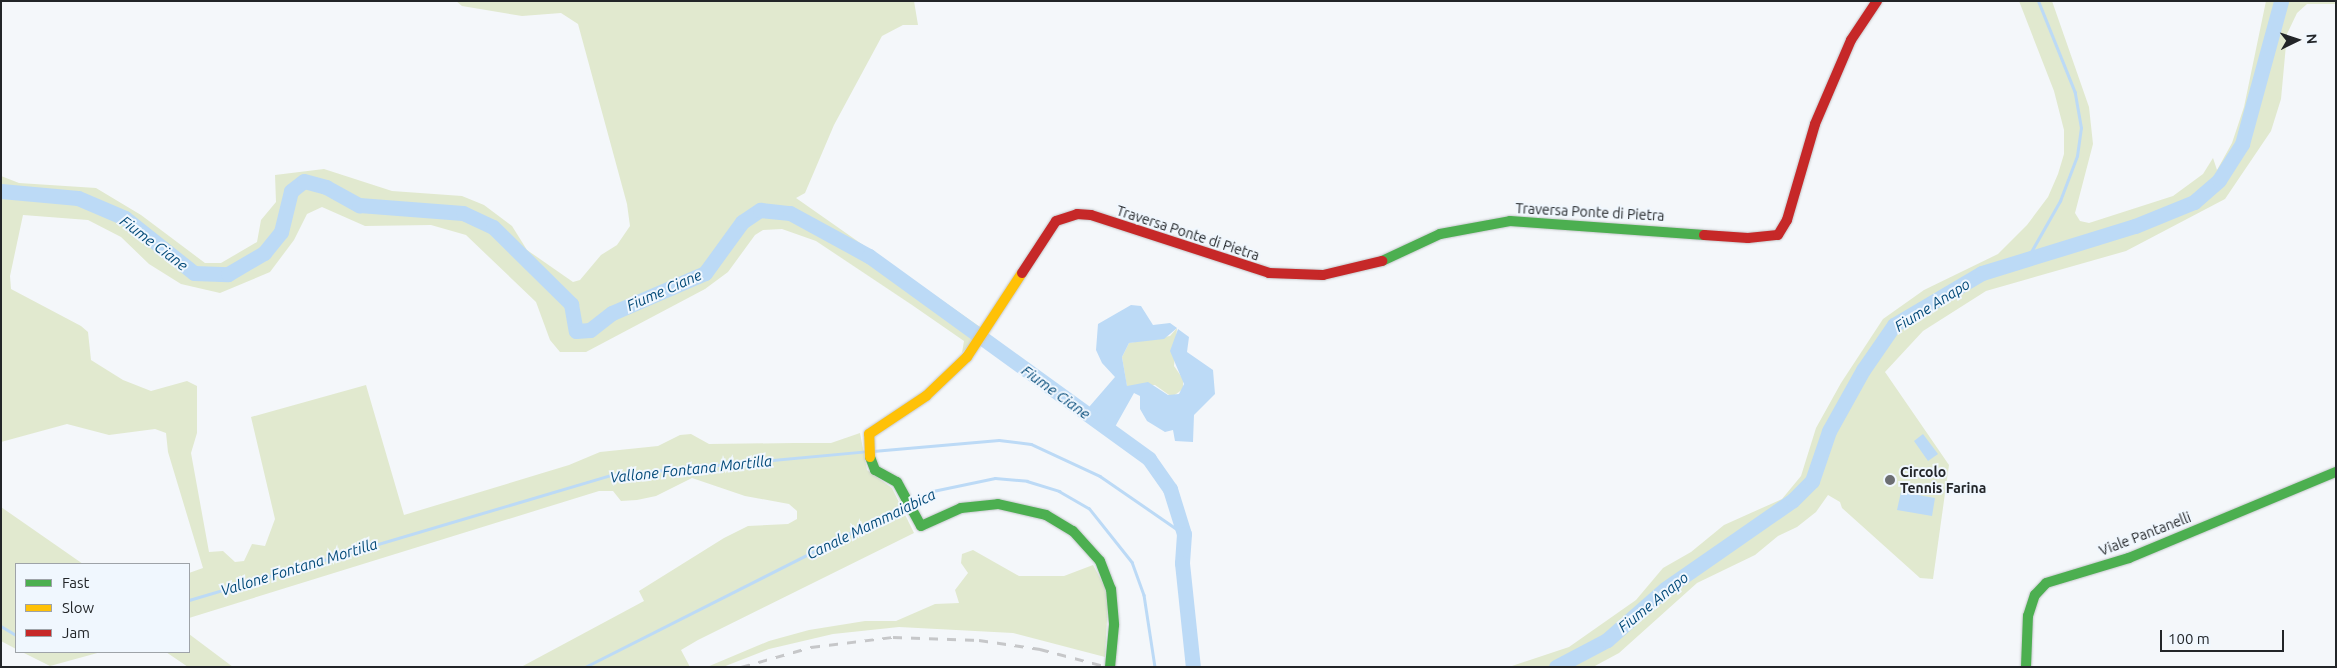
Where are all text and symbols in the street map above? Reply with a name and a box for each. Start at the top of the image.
north arrow [2272,15,2322,65]
text: N [2304,33,2320,45]
street label: Traversa Ponte di Pietra [1515,200,1665,224]
street label: Traversa Ponte di Pietra [1114,202,1262,264]
water label: Fiume Ciane [117,212,191,274]
water label: Fiume Ciane [624,265,704,315]
water label: Fiume Anapo [1891,275,1973,335]
water label: Fiume Ciane [1018,361,1094,423]
water label: Vallone Fontana Mortilla [609,452,773,486]
place label: Circolo Tennis Farina [1900,464,1986,497]
marker: Circolo Tennis Farina [1884,474,1896,486]
water label: Canale Mammaiabica [804,485,938,563]
street label: Viale Pantanelli [2097,509,2193,559]
water label: Vallone Fontana Mortilla [218,535,380,599]
legend [15,563,190,653]
water label: Fiume Anapo [1614,568,1692,636]
text: Fast [62,574,89,591]
text: Slow [62,599,94,616]
scale bar [2162,620,2286,652]
text: Jam [62,624,90,641]
text: 100 m [2168,630,2210,647]

